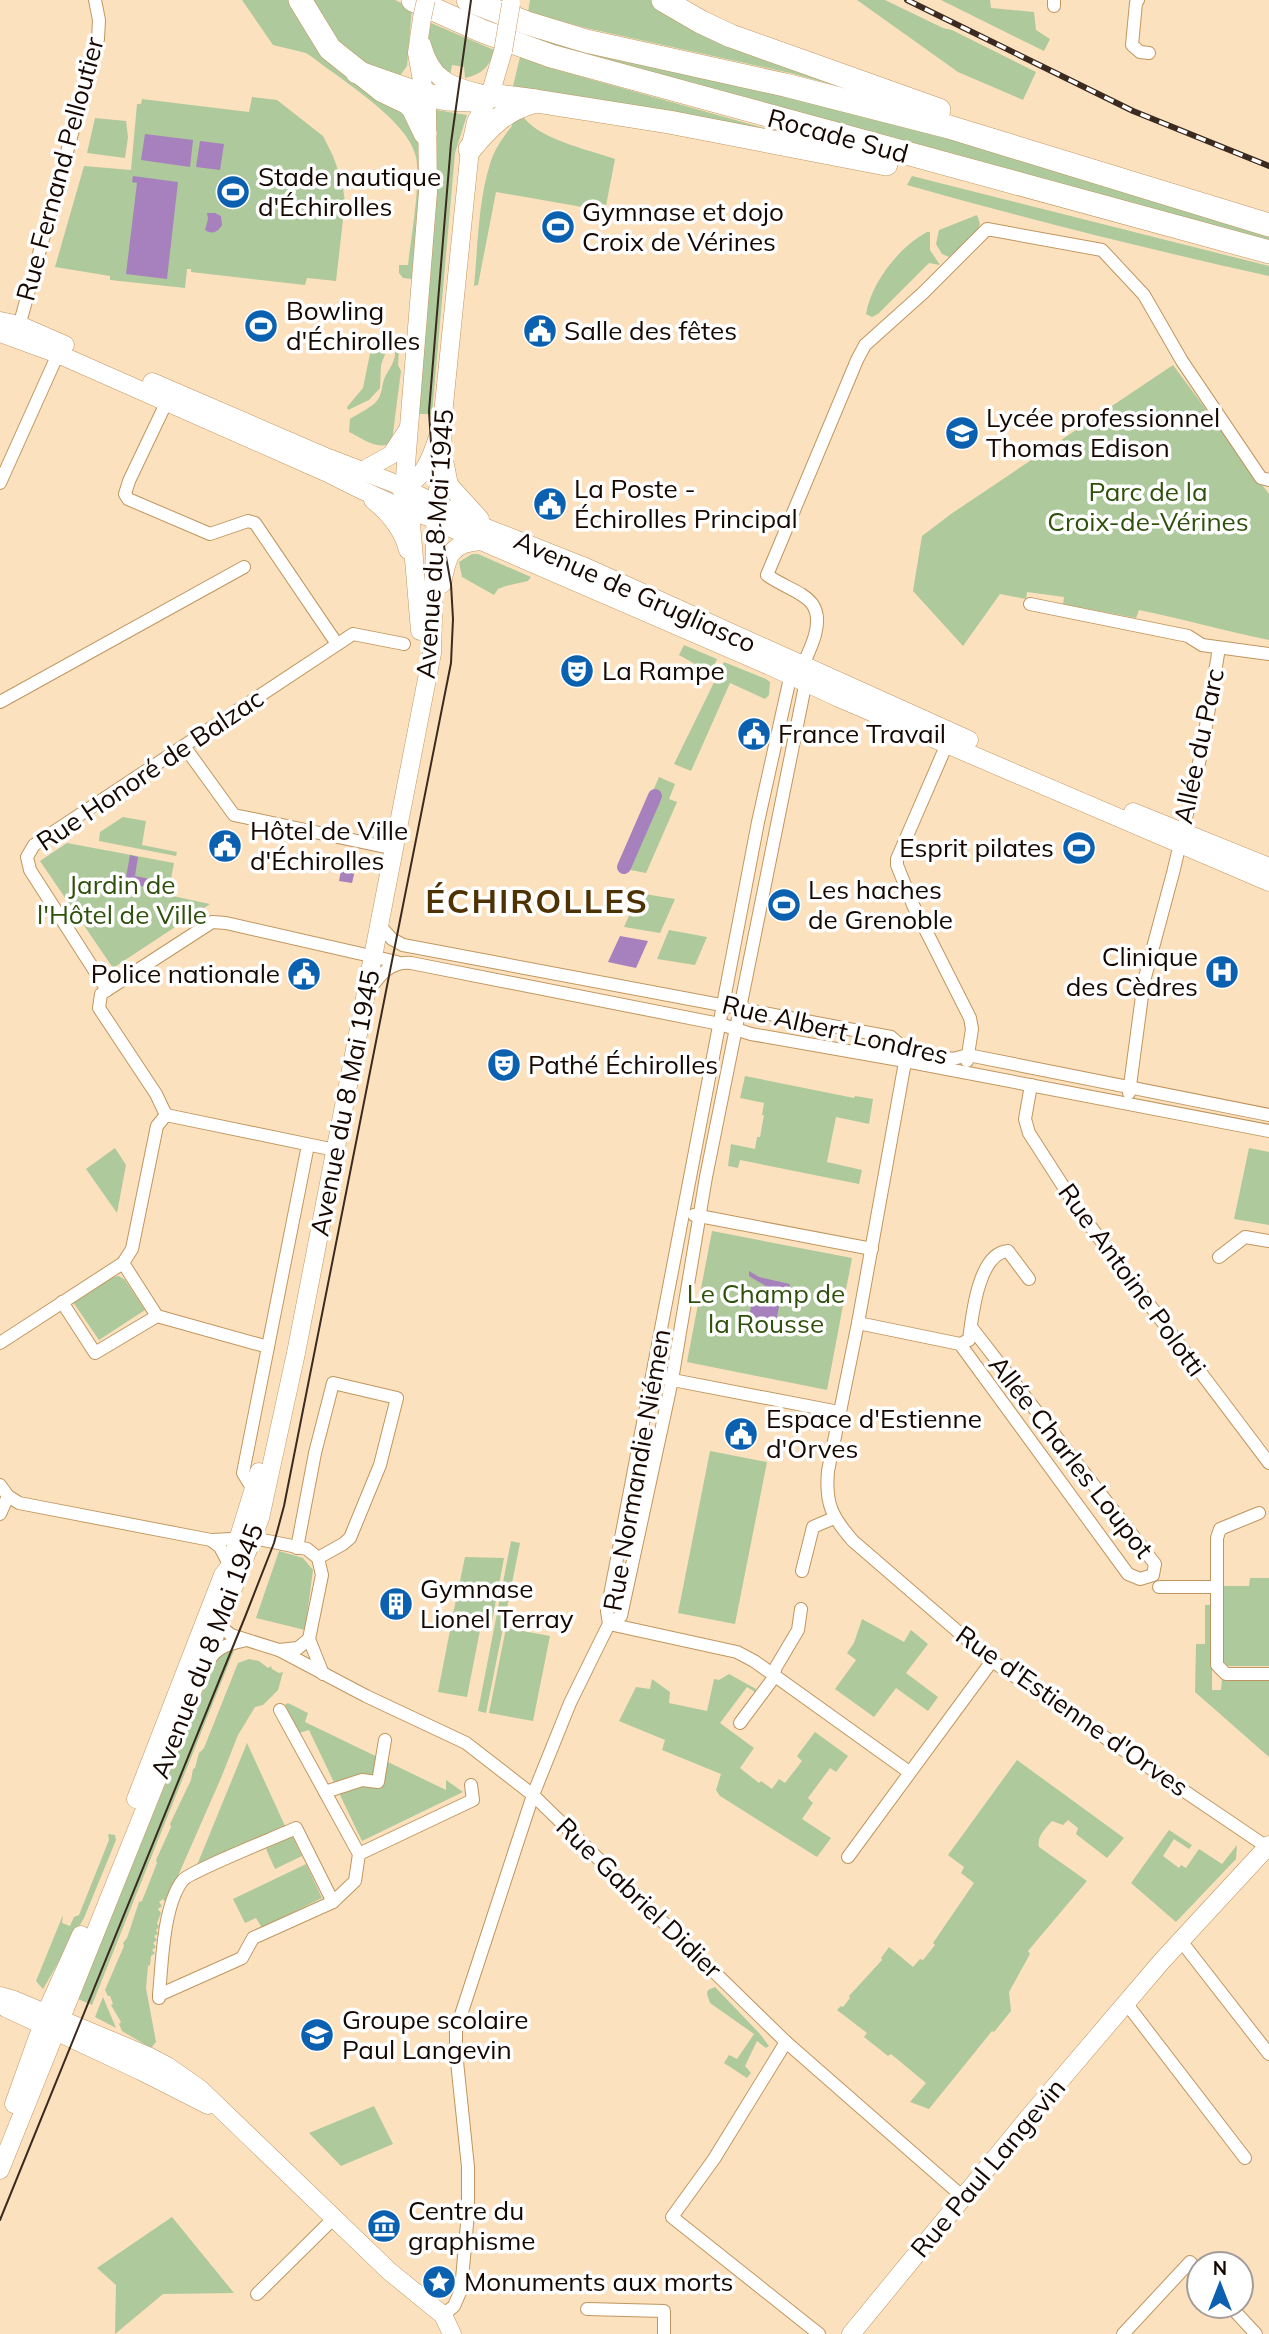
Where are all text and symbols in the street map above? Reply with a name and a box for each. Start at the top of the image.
street label: Rue Fernand Pelloutier [8,33,111,304]
street label: Rocade Sud [764,101,912,170]
place label: Stade nautique d'Échirolles [258,160,441,223]
sports icon: Stade nautique d'Échirolles [214,173,252,211]
place label: Gymnase et dojo Croix de Vérines [582,195,784,258]
sports icon: Gymnase et dojo Croix de Vérines [539,208,577,246]
place label: Bowling d'Échirolles [286,294,420,357]
sports icon: Bowling d'Échirolles [242,307,280,345]
public building icon: Salle des fêtes [521,312,559,350]
place label: Salle des fêtes [564,314,737,347]
place label: Lycée professionnel Thomas Edison [986,401,1220,464]
street label: Avenue du 8 Mai 1945 [409,408,460,680]
school or university icon: Lycée professionnel Thomas Edison [943,414,981,452]
place label: La Poste - Échirolles Principal [574,472,798,535]
park label: Parc de la Croix-de-Vérines [1047,475,1249,538]
public building icon: La Poste - Échirolles Principal [531,485,569,523]
street label: Avenue de Grugliasco [509,523,761,660]
theatre icon: La Rampe [558,652,596,690]
place label: La Rampe [602,654,725,687]
street label: Allée du Parc [1166,665,1231,827]
street label: Rue Honoré de Balzac [30,681,270,858]
public building icon: France Travail [735,715,773,753]
place label: France Travail [778,717,946,750]
place label: Hôtel de Ville d'Échirolles [250,814,408,877]
public building icon: Hôtel de Ville d'Échirolles [206,827,244,865]
sports icon: Esprit pilates [1060,829,1098,867]
place label: Esprit pilates [899,831,1054,864]
park label: Jardin de l'Hôtel de Ville [37,868,207,931]
place label: Les haches de Grenoble [808,873,953,936]
district label: ÉCHIROLLES [425,880,649,921]
sports icon: Les haches de Grenoble [765,886,803,924]
place label: Clinique des Cèdres [1066,940,1198,1003]
hospital icon: Clinique des Cèdres [1203,953,1241,991]
public building icon: Police nationale [285,955,323,993]
place label: Police nationale [91,957,280,990]
street label: Avenue du 8 Mai 1945 [303,967,387,1239]
street label: Rue Albert Londres [719,987,951,1072]
theatre icon: Pathé Échirolles [485,1046,523,1084]
place label: Pathé Échirolles [528,1048,718,1081]
street label: Rue Antoine Polotti [1051,1177,1214,1383]
park label: Le Champ de la Rousse [687,1277,845,1340]
street label: Rue Normandie Niémen [595,1326,678,1614]
street label: Allée Charles Loupot [982,1349,1161,1565]
place label: Espace d'Estienne d'Orves [766,1402,982,1465]
public building icon: Espace d'Estienne d'Orves [722,1415,760,1453]
street label: Avenue du 8 Mai 1945 [143,1519,270,1783]
place label: Gymnase Lionel Terray [420,1572,574,1635]
building icon: Gymnase Lionel Terray [377,1585,415,1623]
street label: Rue d'Estienne d'Orves [950,1618,1195,1803]
street label: Rue Gabriel Didier [550,1810,730,1986]
place label: Groupe scolaire Paul Langevin [342,2003,528,2066]
school or university icon: Groupe scolaire Paul Langevin [298,2016,336,2054]
street label: Rue Paul Langevin [903,2071,1072,2264]
place label: Centre du graphisme [408,2194,535,2257]
museum icon: Centre du graphisme [365,2207,403,2245]
north arrow [1185,2250,1255,2320]
text: N [1213,2256,1227,2280]
place icon: Monuments aux morts [420,2263,458,2301]
place label: Monuments aux morts [464,2265,733,2298]

